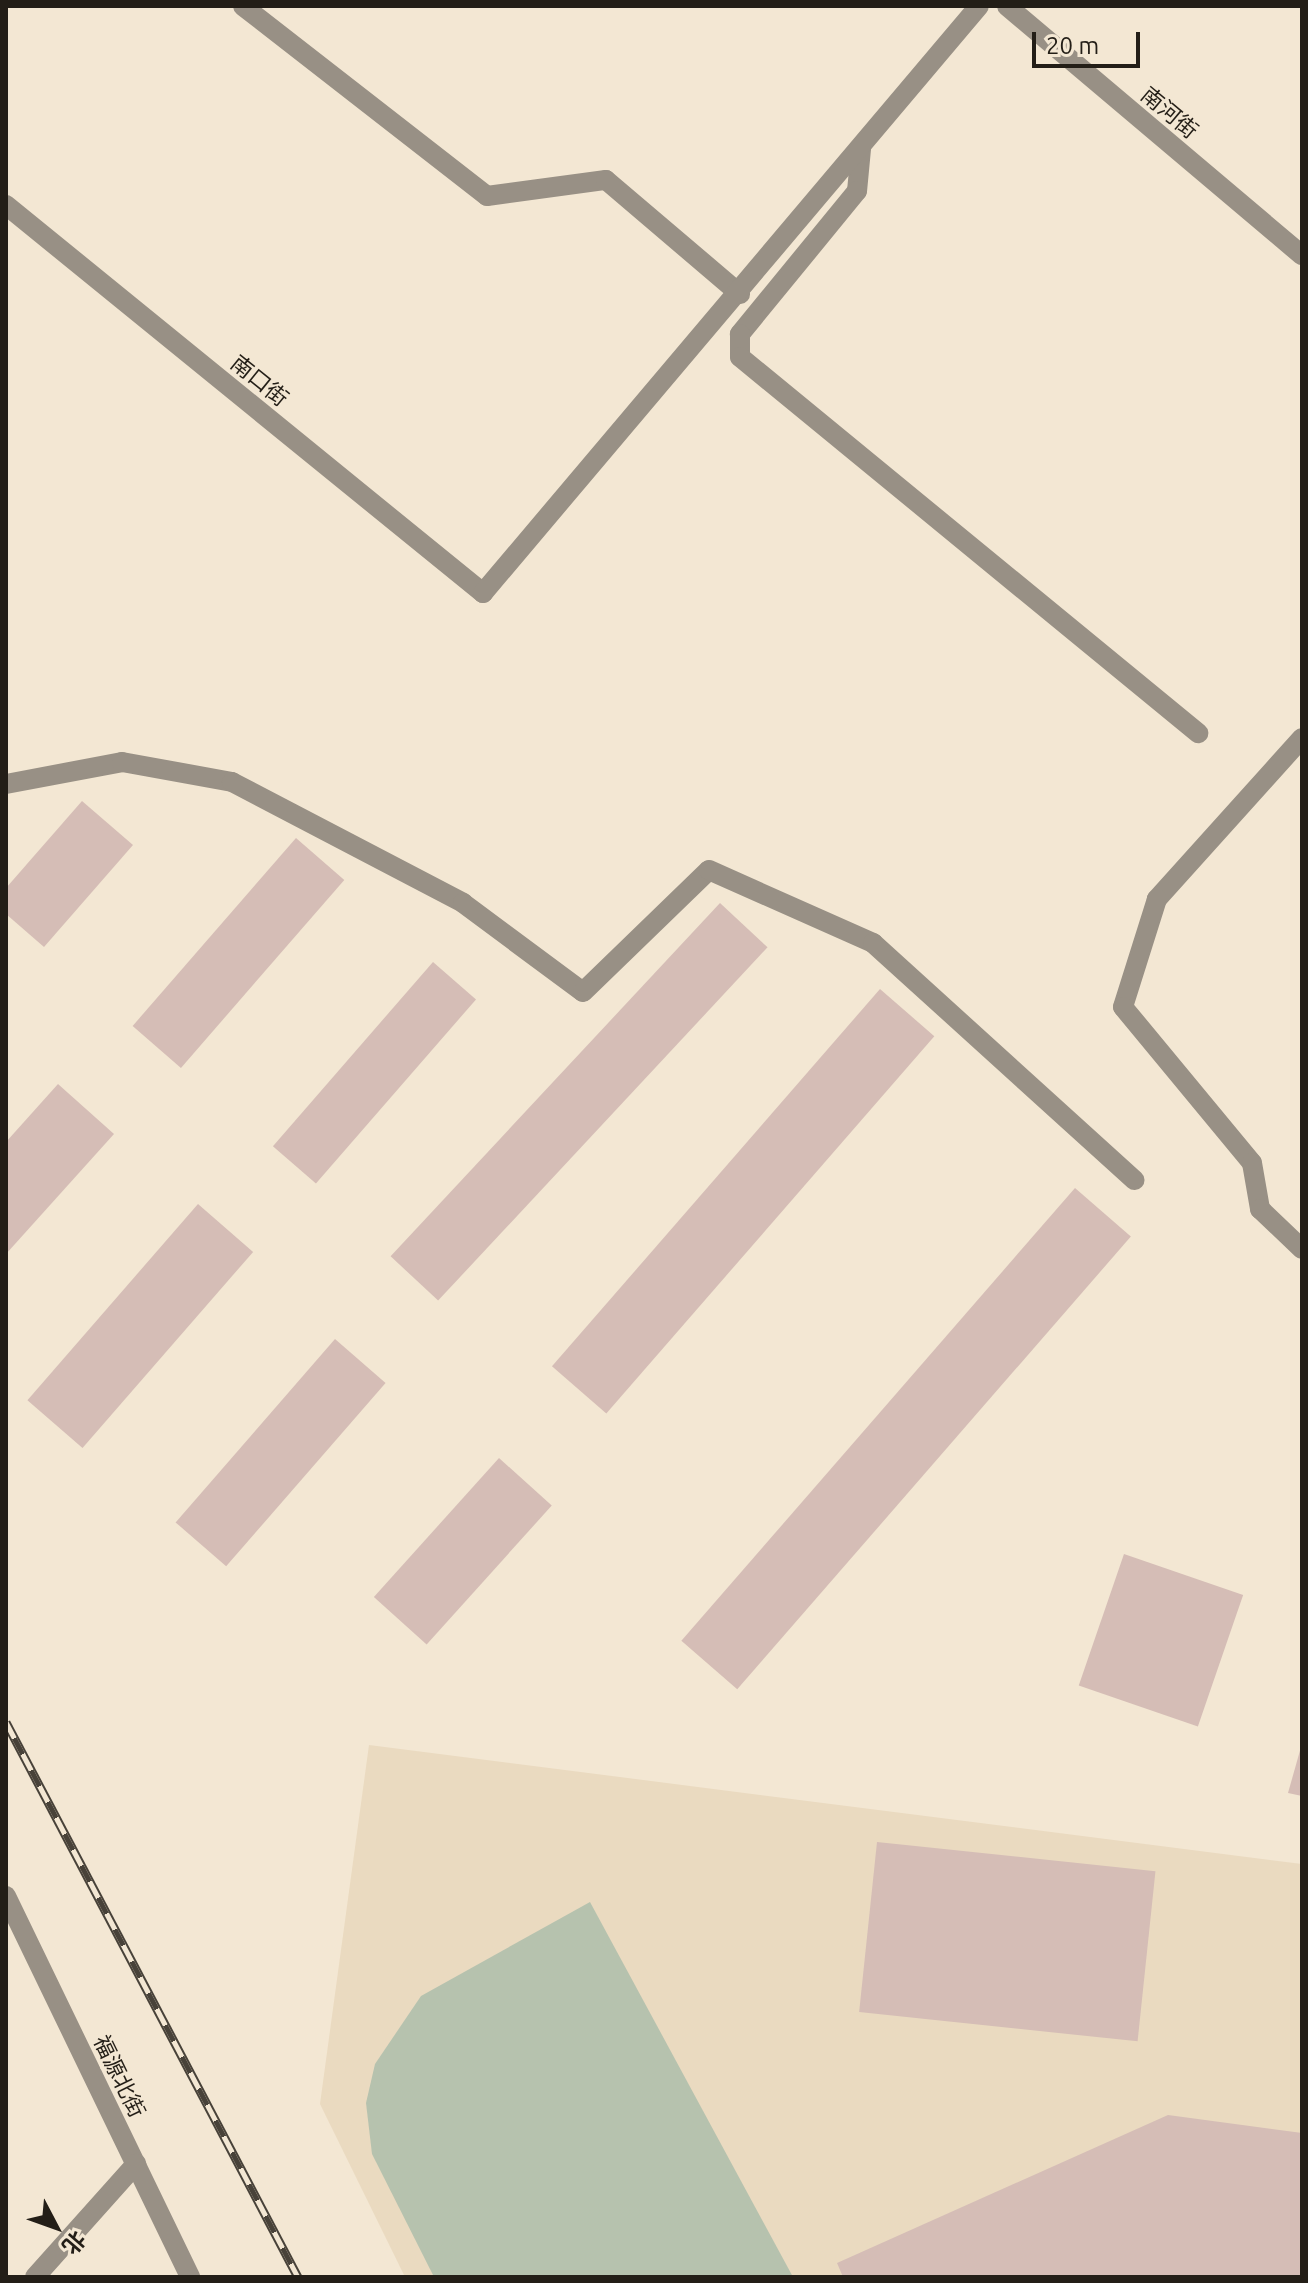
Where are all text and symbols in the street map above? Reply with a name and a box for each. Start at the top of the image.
scale bar [1036,16,1144,66]
text: 20 m [1046,32,1099,59]
street label: 南河街 [1136,81,1204,143]
street label: 南口街 [226,349,294,411]
street label: 福源北街 [89,2031,151,2121]
north arrow [16,2187,96,2267]
text: 北 [58,2227,91,2260]

